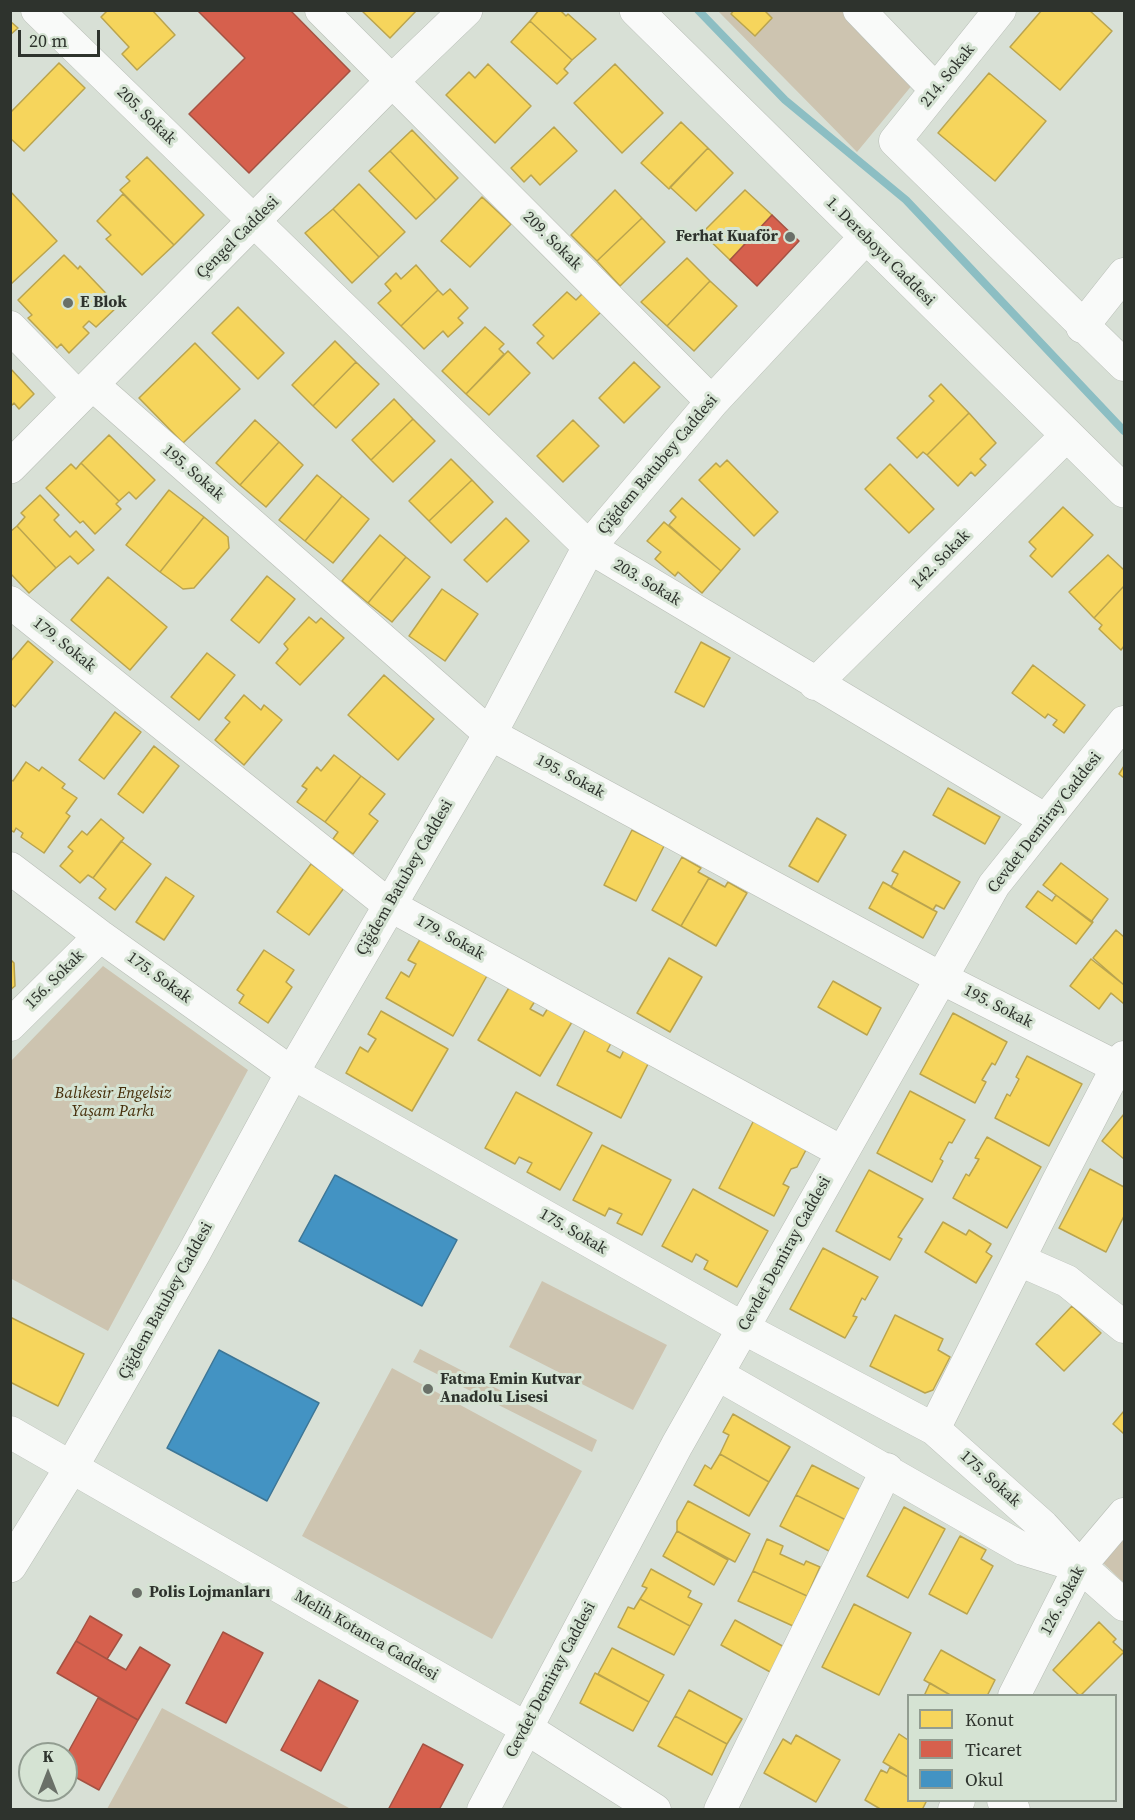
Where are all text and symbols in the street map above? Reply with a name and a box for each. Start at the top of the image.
scale bar [21,18,104,56]
text: 20 m [29,28,67,53]
street label: 214. Sokak [917,41,979,111]
street label: 205. Sokak [112,83,180,149]
street label: Çengel Caddesi [193,193,283,283]
street label: 1. Dereboyu Caddesi [822,194,938,310]
street label: 209. Sokak [519,208,585,274]
place label: Ferhat Kuaför [675,227,778,247]
marker: Ferhat Kuaför [783,230,797,244]
place label: E Blok [80,293,127,313]
marker: E Blok [61,296,75,310]
street label: Çiğdem Batubey Caddesi [594,391,722,539]
street label: 195. Sokak [158,441,228,505]
street label: 142. Sokak [908,527,974,593]
street label: 203. Sokak [610,555,684,611]
street label: 179. Sokak [29,614,99,676]
street label: Cevdet Demiray Caddesi [984,749,1106,897]
street label: 195. Sokak [532,751,608,803]
street label: Çiğdem Batubey Caddesi [353,797,457,959]
street label: 179. Sokak [413,911,487,965]
street label: 156. Sokak [22,947,88,1013]
street label: 175. Sokak [123,948,195,1008]
street label: 195. Sokak [960,981,1036,1033]
park label: Balıkesir Engelsiz Yaşam Parkı [55,1084,171,1122]
street label: Cevdet Demiray Caddesi [735,1173,835,1335]
street label: 175. Sokak [536,1205,610,1259]
street label: Çiğdem Batubey Caddesi [115,1219,217,1383]
place label: Fatma Emin Kutvar Anadolu Lisesi [440,1370,581,1408]
marker: Fatma Emin Kutvar Anadolu Lisesi [421,1382,435,1396]
street label: 175. Sokak [956,1447,1024,1511]
street label: 126. Sokak [1037,1563,1089,1639]
place label: Polis Lojmanları [149,1583,270,1603]
marker: Polis Lojmanları [130,1586,144,1600]
street label: Melih Kotanca Caddesi [291,1587,441,1685]
street label: Cevdet Demiray Caddesi [502,1599,600,1761]
legend [907,1694,1117,1802]
text: Konut [965,1707,1014,1732]
text: Ticaret [965,1737,1022,1762]
north arrow [18,1742,78,1802]
text: K [42,1745,54,1767]
text: Okul [965,1767,1003,1792]

